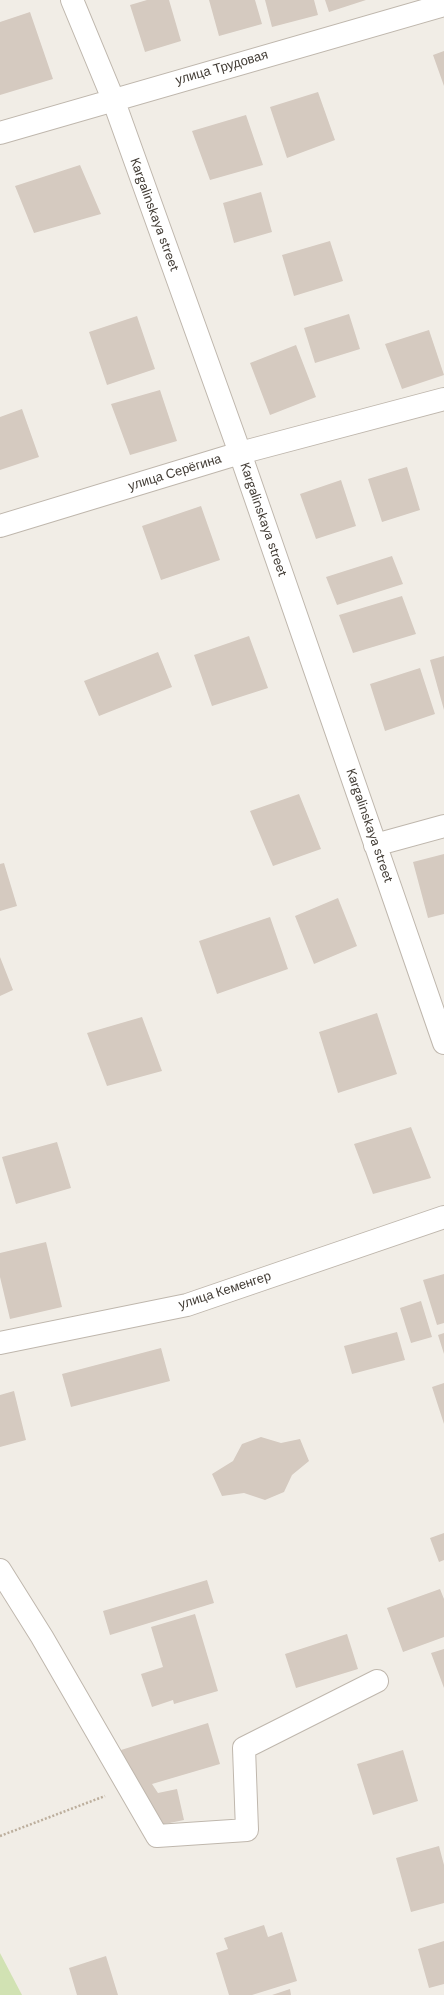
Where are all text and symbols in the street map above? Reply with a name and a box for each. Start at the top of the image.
street label: улица Трудовая [174,47,270,89]
street label: Kargalinskaya street [126,156,182,274]
street label: улица Серёгина [126,451,224,495]
street label: Kargalinskaya street [236,461,290,579]
street label: Kargalinskaya street [342,767,396,885]
street label: улица Кеменгер [177,1269,273,1313]

